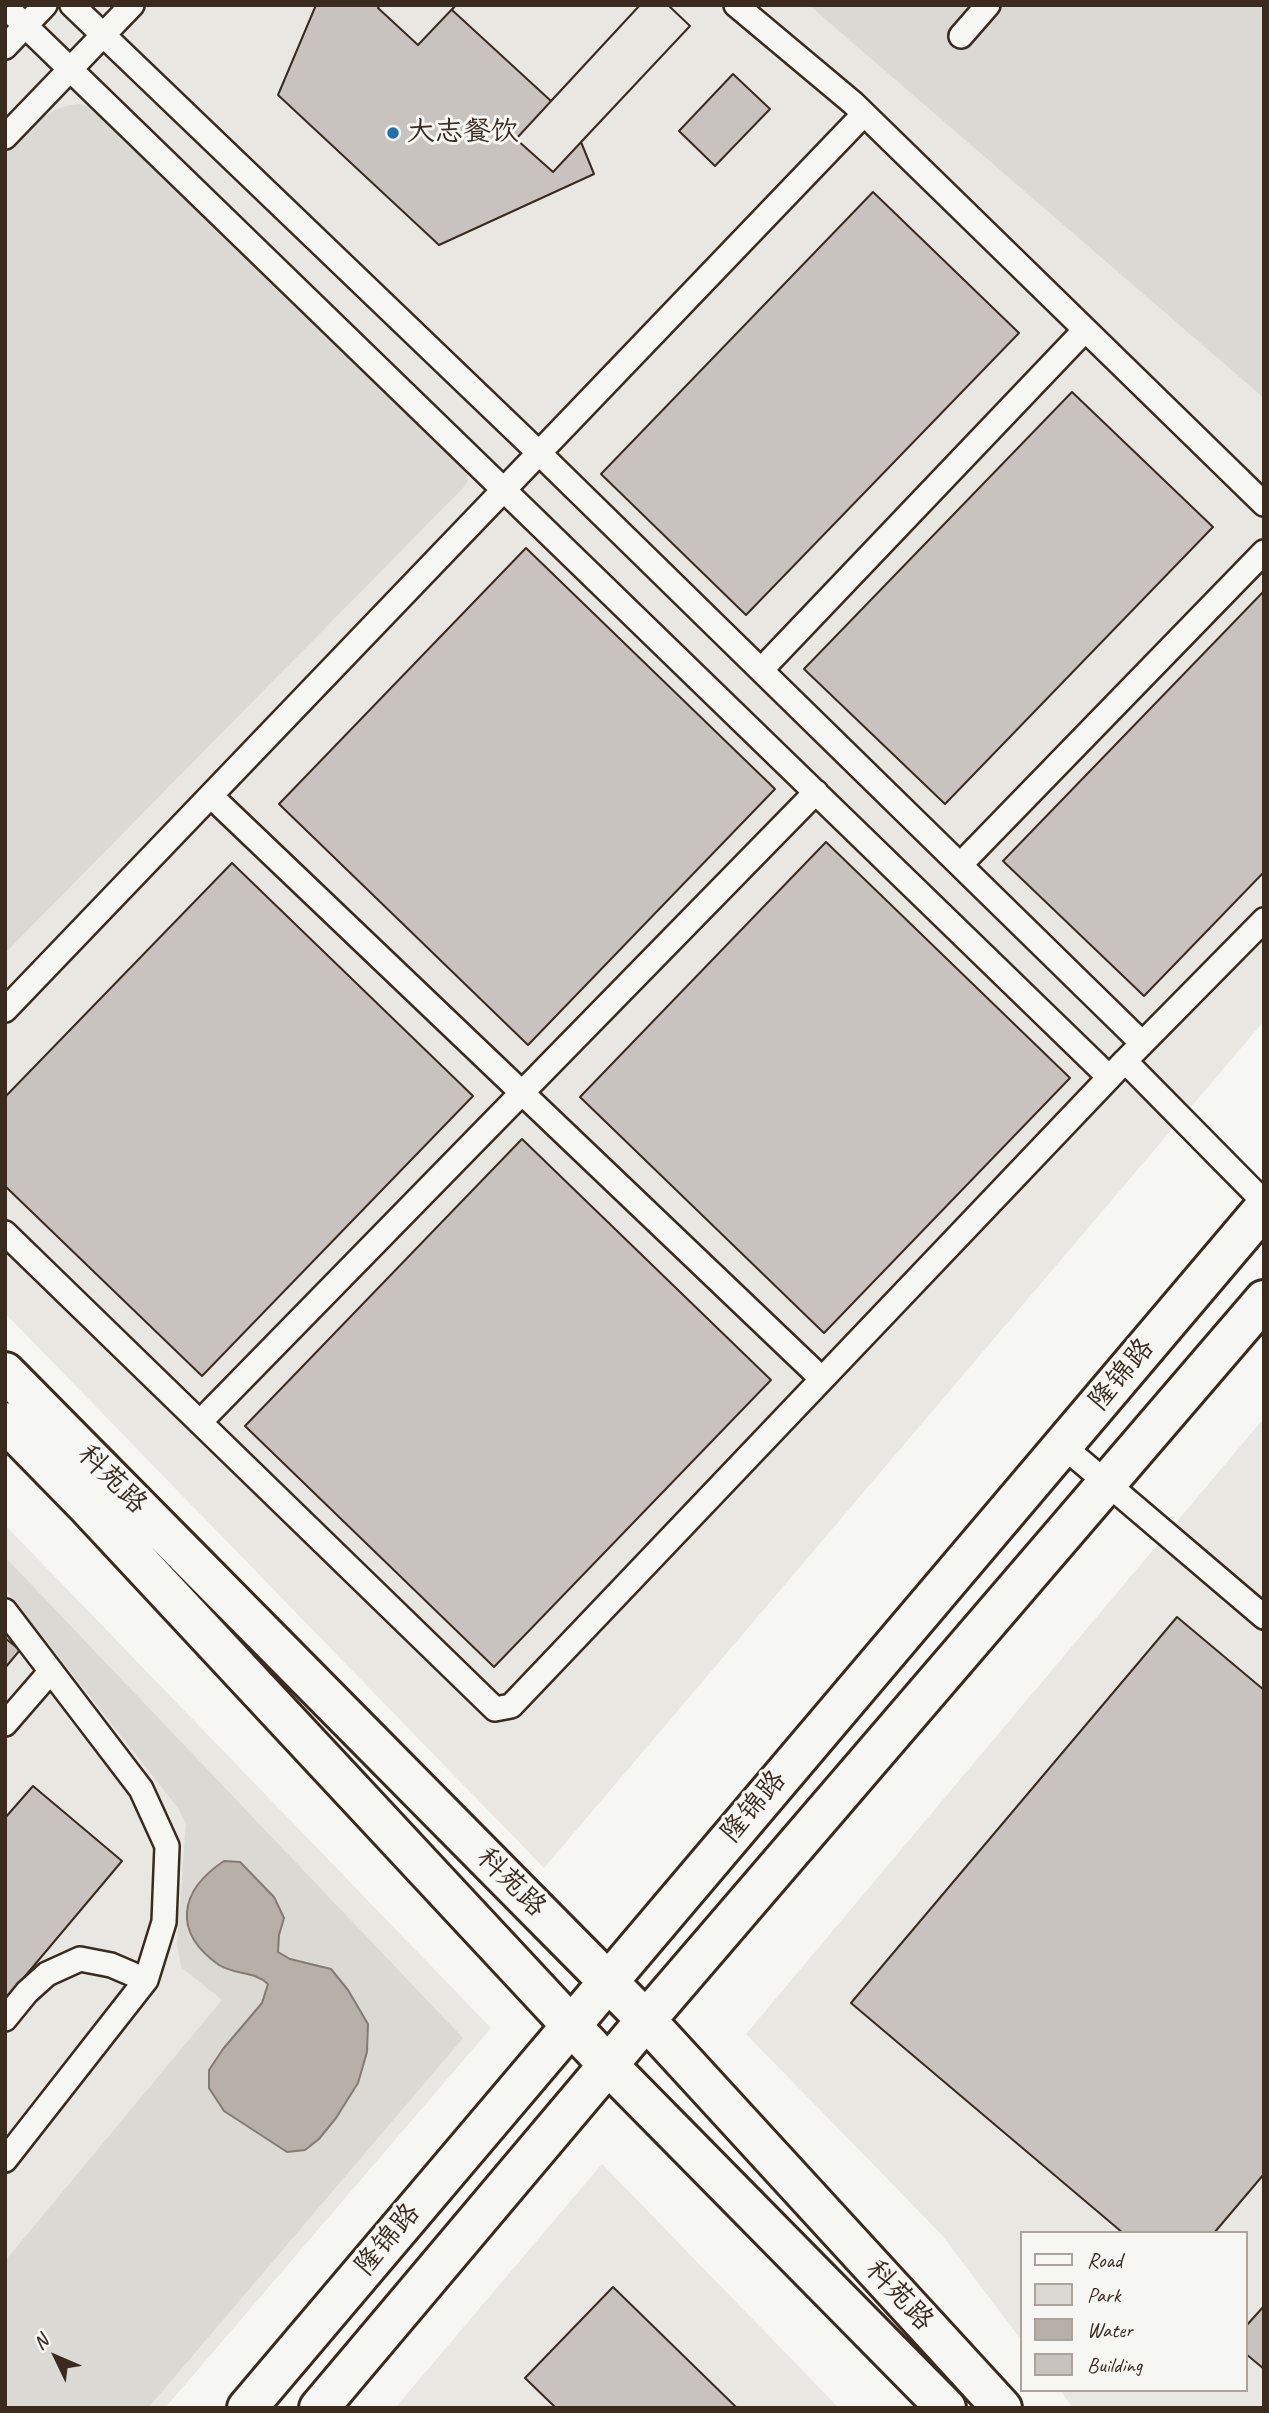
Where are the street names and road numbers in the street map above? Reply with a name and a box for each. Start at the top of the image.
street label: 隆锦路 [1082,1332,1162,1418]
street label: 科苑路 [70,1438,154,1522]
street label: 隆锦路 [714,1764,794,1850]
street label: 科苑路 [469,1841,553,1925]
street label: 隆锦路 [348,2197,428,2283]
street label: 科苑路 [858,2254,940,2338]

